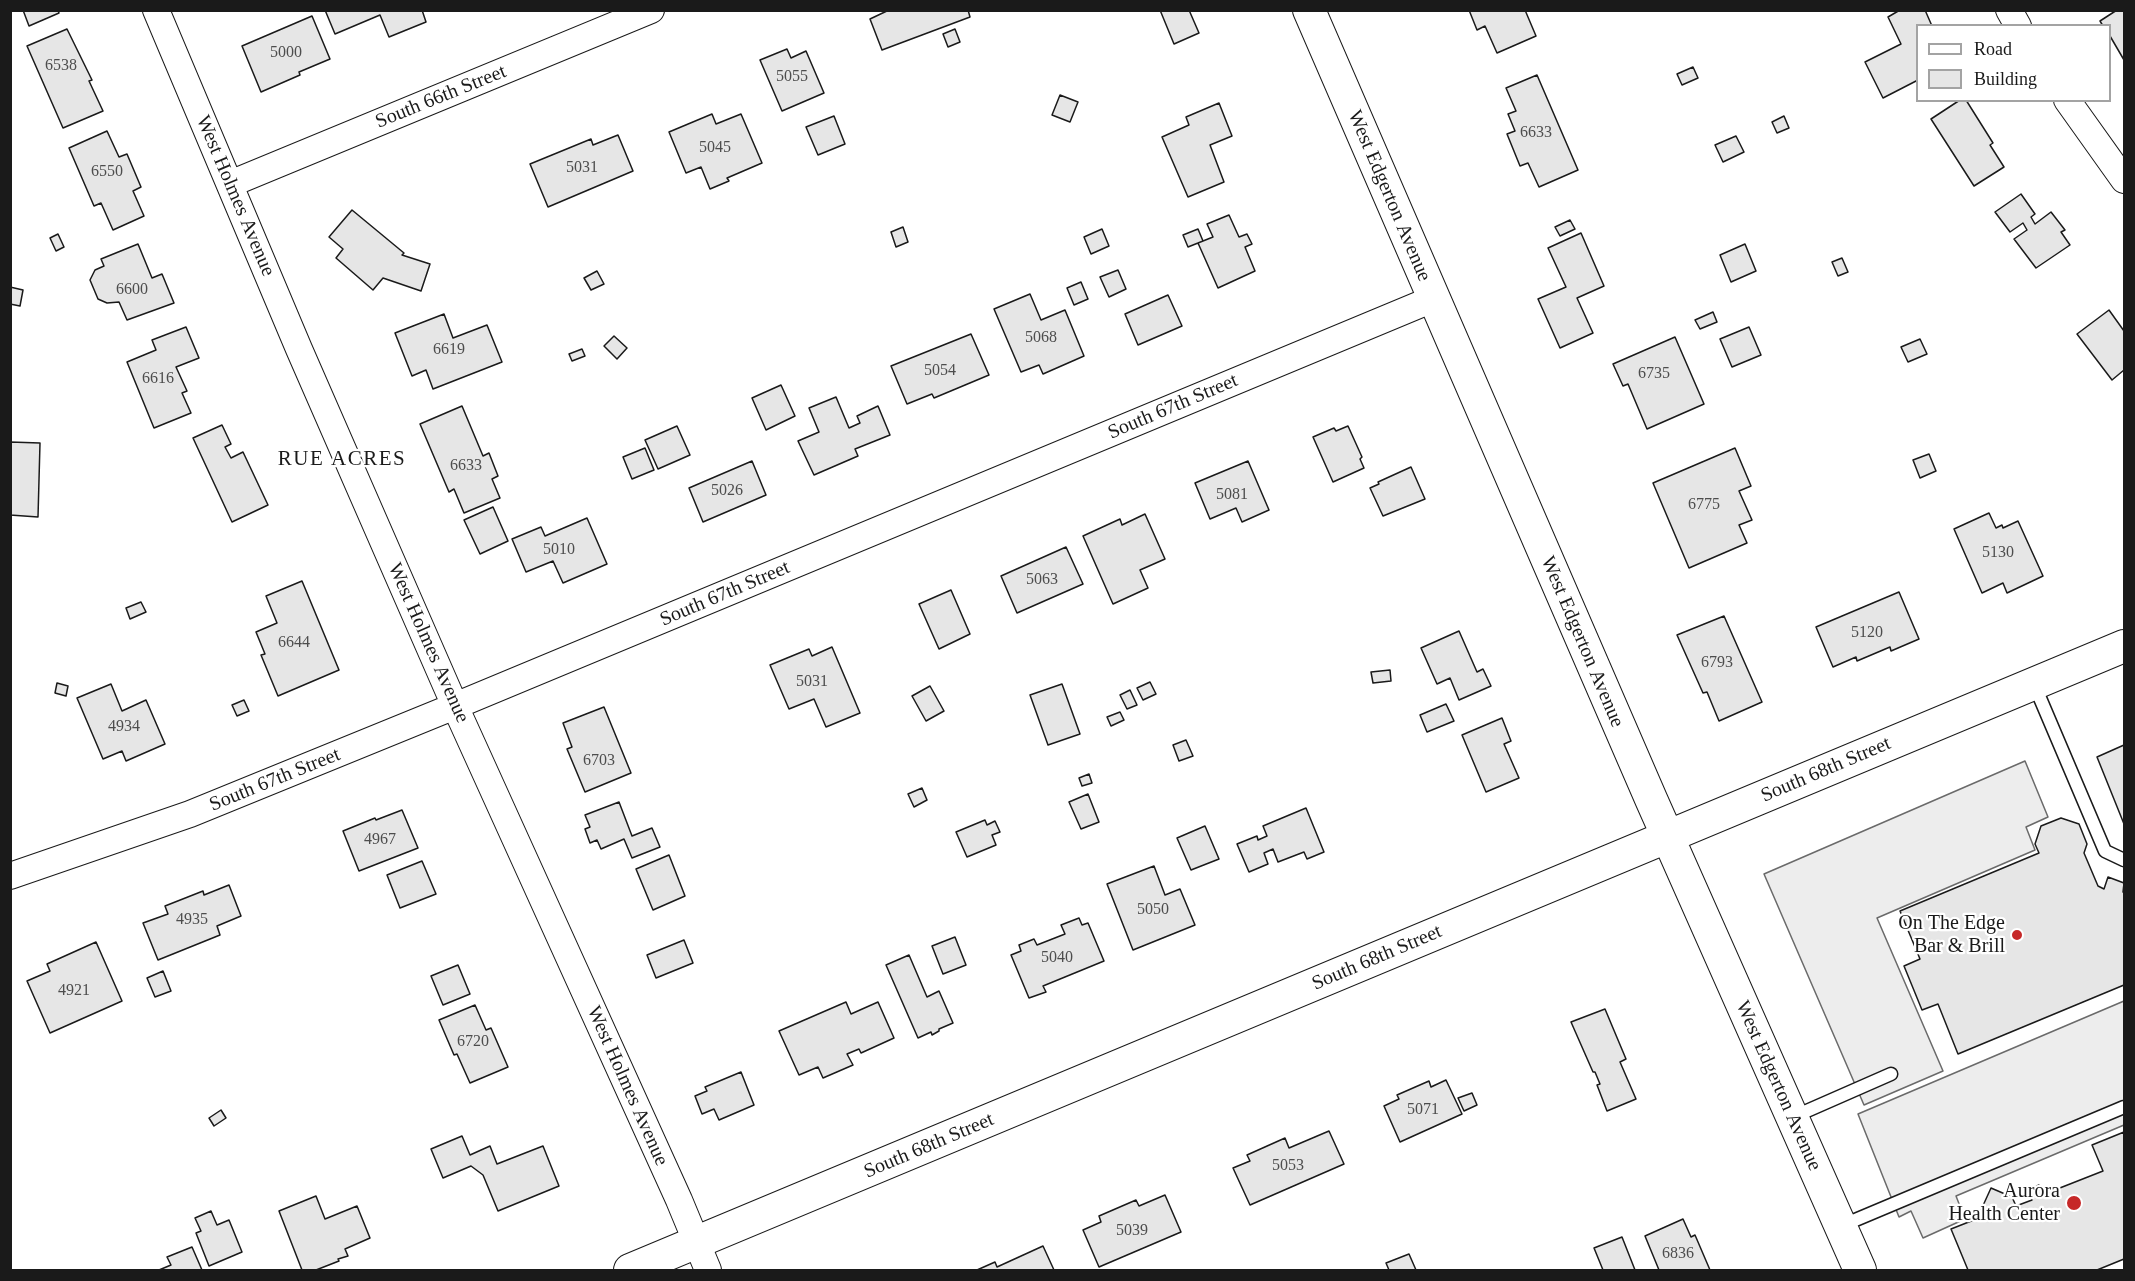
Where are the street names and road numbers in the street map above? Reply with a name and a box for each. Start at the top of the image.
street label: South 66th Street [372,60,510,134]
street label: West Edgerton Avenue [1342,107,1436,285]
street label: West Holmes Avenue [190,112,280,280]
street label: South 67th Street [1104,369,1242,445]
street label: West Edgerton Avenue [1535,553,1629,731]
street label: South 67th Street [656,556,794,632]
street label: West Holmes Avenue [382,559,474,727]
street label: South 68th Street [1757,732,1895,808]
street label: South 67th Street [206,743,344,817]
street label: South 68th Street [1308,920,1446,996]
street label: West Edgerton Avenue [1730,997,1826,1175]
street label: West Holmes Avenue [581,1002,673,1170]
street label: South 68th Street [860,1108,998,1184]

